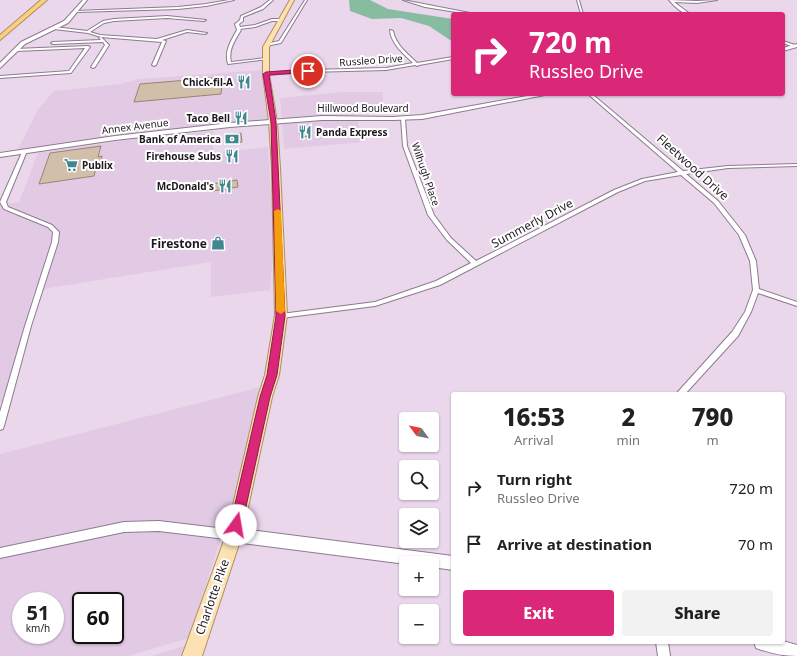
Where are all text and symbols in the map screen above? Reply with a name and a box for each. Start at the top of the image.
text: 720 m [529,23,612,61]
icon: right [463,28,515,80]
street label: Russleo Drive [339,51,404,69]
pin [291,54,325,88]
text: Russleo Drive [529,59,643,83]
icon: arrive [297,60,319,82]
restaurant icon: Chick-fil-A [236,74,252,90]
place label: Chick-fil-A [183,75,233,89]
street label: Hillwood Boulevard [317,101,409,115]
restaurant icon: Taco Bell [233,110,249,126]
place label: Taco Bell [186,111,230,125]
street label: Annex Avenue [101,115,170,137]
restaurant icon: Panda Express [297,124,313,140]
place label: Panda Express [316,125,388,139]
street label: Fleetwood Drive [653,130,733,204]
bank icon: Bank of America [224,131,240,147]
place label: Bank of America [139,132,221,146]
street label: Wilhugh Place [409,140,444,208]
restaurant icon: Firehouse Subs [224,148,240,164]
place label: Firehouse Subs [146,149,221,163]
supermarket icon: Publix [63,157,79,173]
place label: Publix [82,158,113,172]
restaurant icon: McDonald's [217,178,233,194]
place label: McDonald's [157,179,214,193]
street label: Summerly Drive [488,194,576,252]
place label: Firestone [151,235,207,252]
shop icon: Firestone [210,235,226,251]
text: 16:53 [503,400,565,433]
text: 2 [621,400,635,433]
text: 790 [692,400,733,433]
north arrow [399,412,439,452]
map controls [399,412,439,644]
text: Arrival [514,431,554,449]
text: min [617,431,640,449]
text: m [706,431,719,449]
button: search [399,460,439,500]
text: Turn right [497,469,572,489]
icon: right [463,477,485,499]
text: 720 m [729,478,773,498]
text: Russleo Drive [497,489,580,507]
position arrow [215,504,257,546]
button: layers [399,508,439,548]
icon: arrive [463,533,485,555]
text: Arrive at destination [497,534,652,554]
text: 70 m [738,534,773,554]
button: + [399,556,439,596]
street label: Charlotte Pike [191,557,233,637]
button: Exit [463,590,614,636]
button: Share [622,590,773,636]
speed limit sign: 60 [72,592,124,644]
text: 51 [27,599,49,626]
button: − [399,604,439,644]
text: km/h [26,621,50,635]

